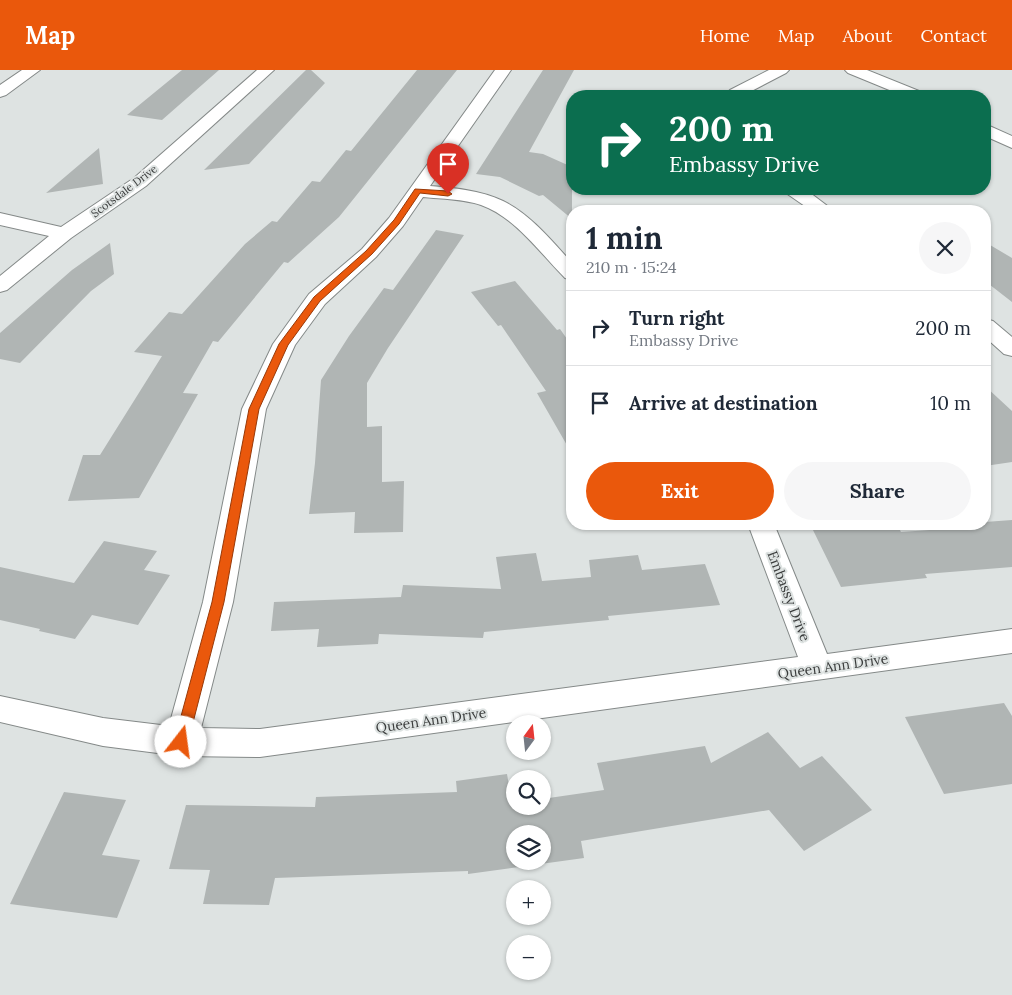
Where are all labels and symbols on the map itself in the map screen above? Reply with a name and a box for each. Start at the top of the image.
pin [427,143,469,194]
street label: Scotsdale Drive [88,161,160,220]
street label: Embassy Drive [763,548,815,644]
street label: Queen Ann Drive [777,649,890,683]
street label: Queen Ann Drive [375,703,488,737]
position arrow [154,715,206,767]
north arrow [506,715,551,760]

